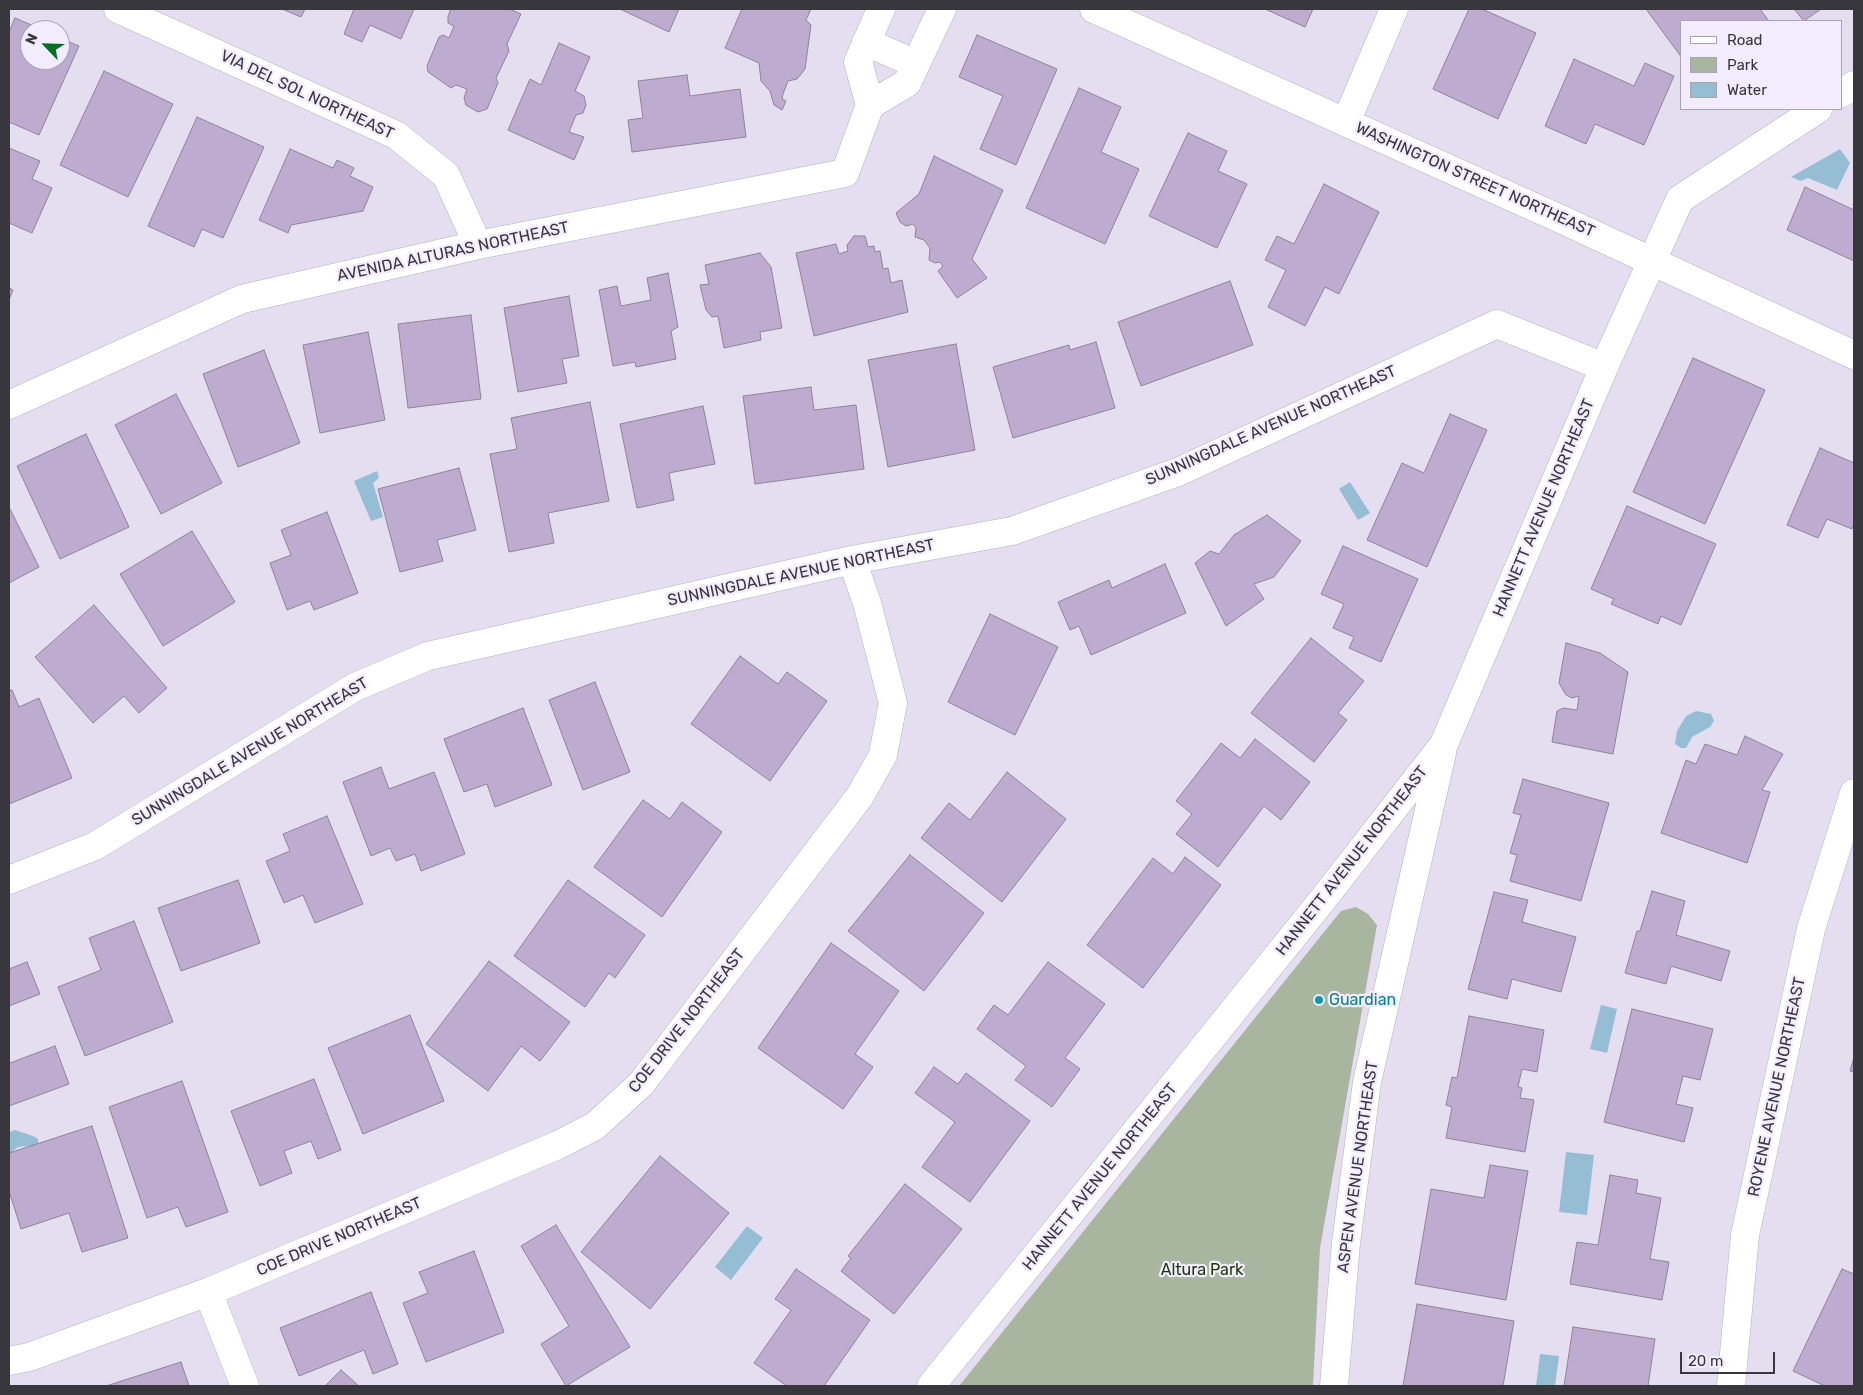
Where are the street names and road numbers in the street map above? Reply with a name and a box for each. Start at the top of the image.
street label: VIA DEL SOL NORTHEAST [217,46,397,144]
street label: WASHINGTON STREET NORTHEAST [1352,118,1598,242]
street label: AVENIDA ALTURAS NORTHEAST [335,218,571,286]
street label: SUNNINGDALE AVENUE NORTHEAST [1143,362,1399,490]
street label: HANNETT AVENUE NORTHEAST [1489,396,1599,620]
street label: SUNNINGDALE AVENUE NORTHEAST [666,535,936,611]
street label: SUNNINGDALE AVENUE NORTHEAST [128,674,372,830]
street label: HANNETT AVENUE NORTHEAST [1272,763,1432,959]
street label: COE DRIVE NORTHEAST [625,945,749,1097]
street label: ROYENE AVENUE NORTHEAST [1744,975,1810,1199]
street label: ASPEN AVENUE NORTHEAST [1334,1060,1382,1274]
street label: HANNETT AVENUE NORTHEAST [1019,1080,1181,1274]
street label: COE DRIVE NORTHEAST [254,1194,424,1280]

